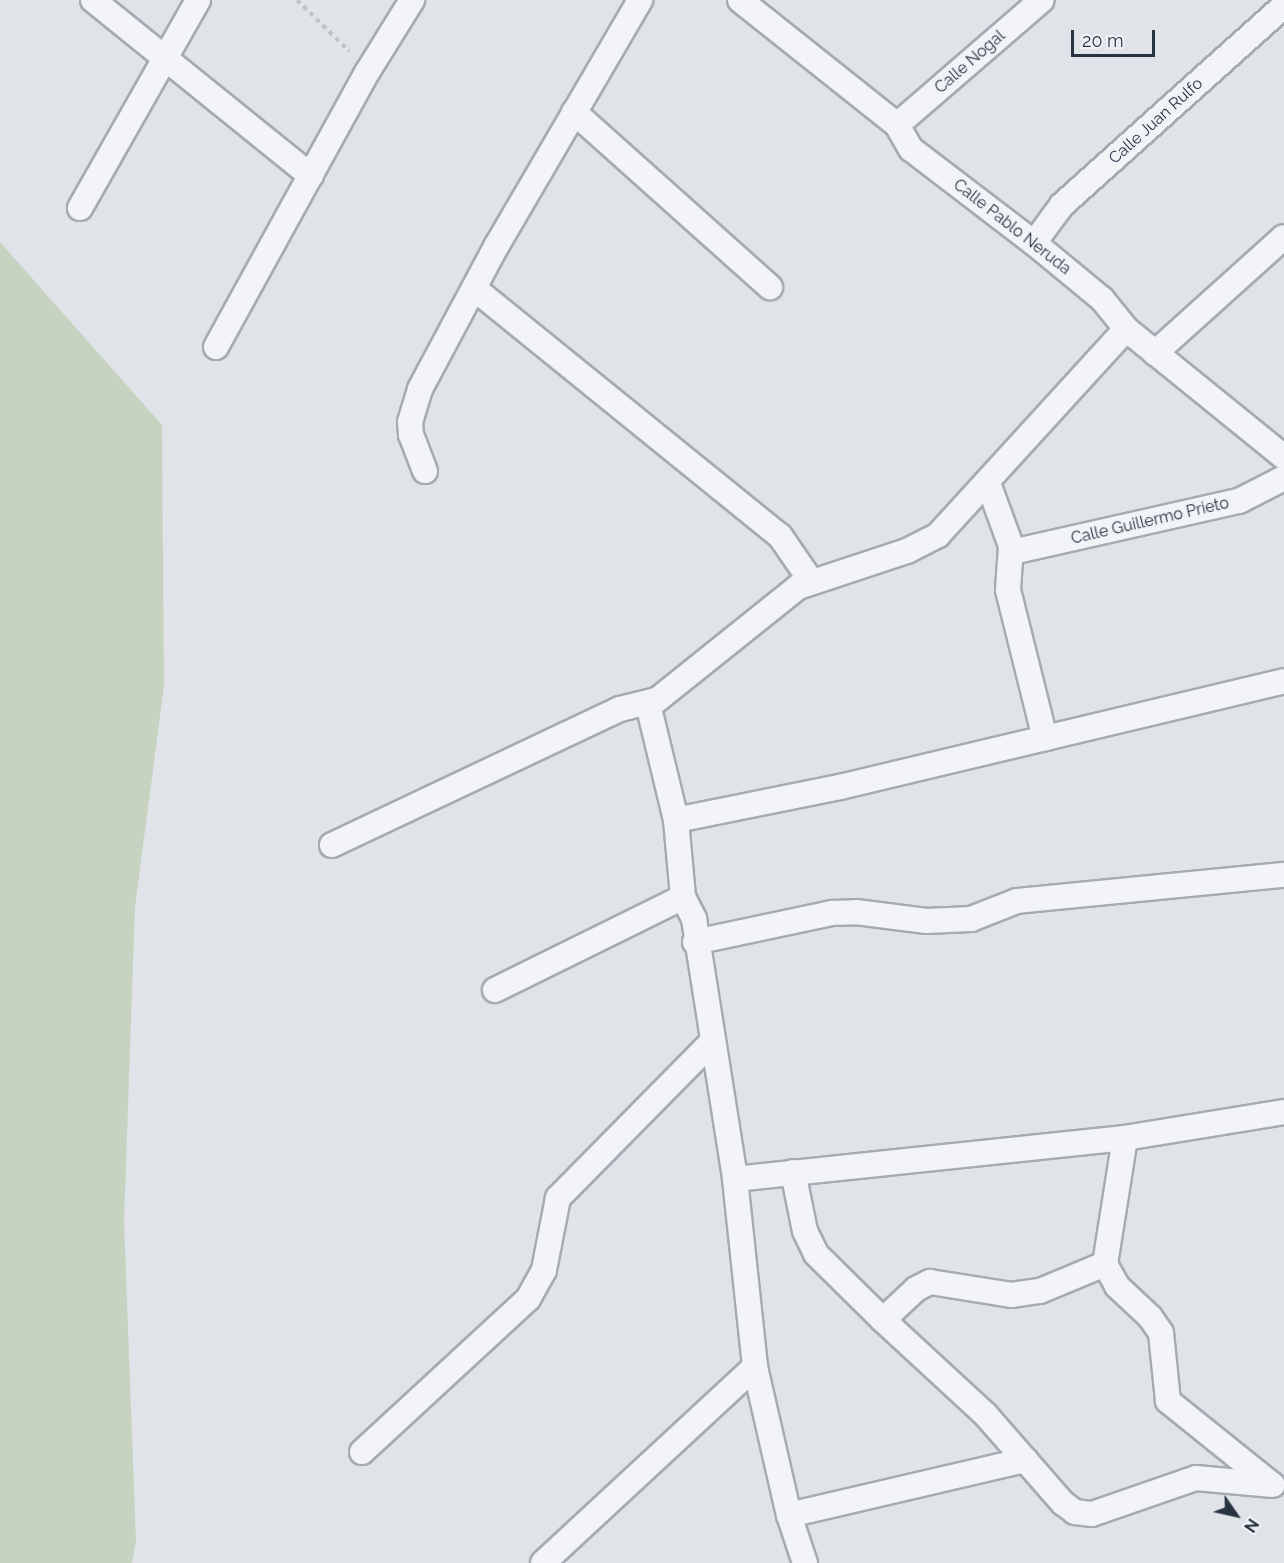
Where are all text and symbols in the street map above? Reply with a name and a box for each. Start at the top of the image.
scale bar [1074,18,1158,56]
street label: Calle Nogal [931,26,1009,98]
text: 20 m [1082,30,1124,51]
street label: Calle Juan Rulfo [1105,74,1207,168]
street label: Calle Pablo Neruda [949,175,1075,279]
street label: Calle Guillermo Prieto [1069,493,1231,549]
north arrow [1206,1485,1266,1545]
text: N [1240,1515,1263,1536]

